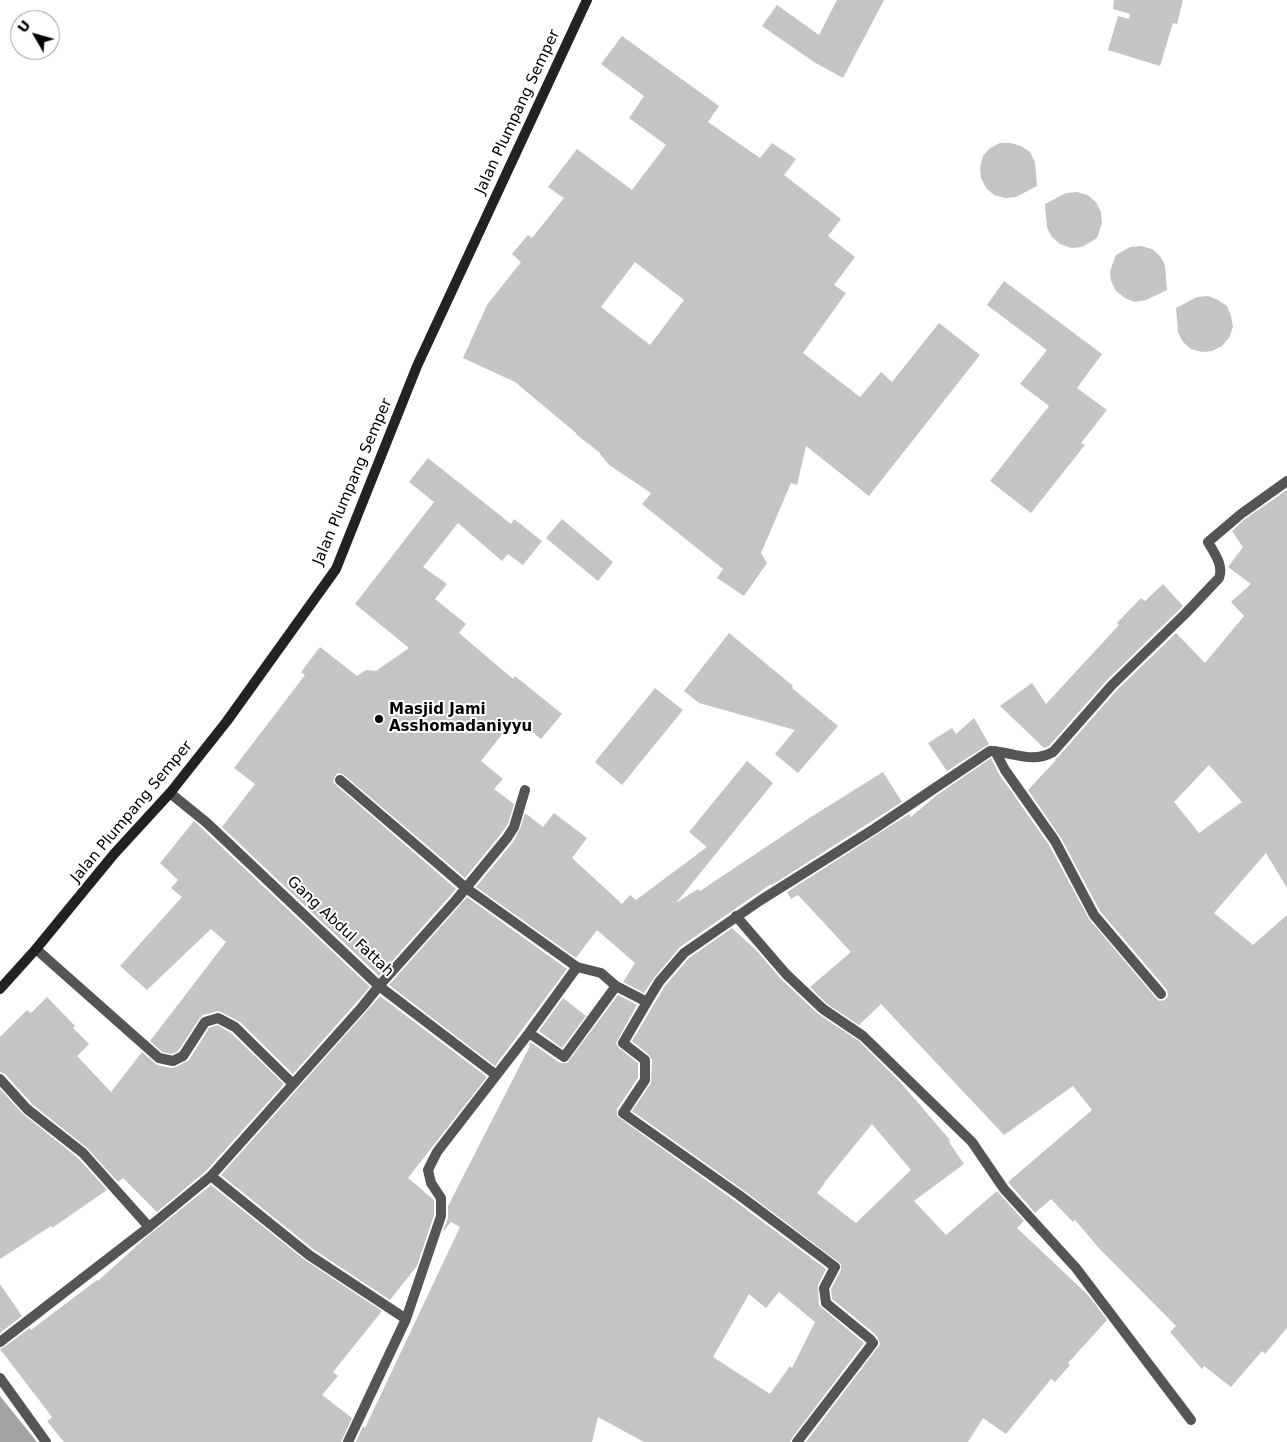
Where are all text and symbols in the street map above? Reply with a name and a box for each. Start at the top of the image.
north arrow [10,10,60,60]
text: U [14,17,34,36]
street label: Jalan Plumpang Semper [472,27,564,197]
street label: Jalan Plumpang Semper [310,396,396,568]
place label: Masjid Jami Asshomadaniyyu [389,701,532,736]
marker: Masjid Jami Asshomadaniyyu [373,713,385,725]
street label: Jalan Plumpang Semper [67,738,197,886]
street label: Gang Abdul Fattah [283,873,397,981]

